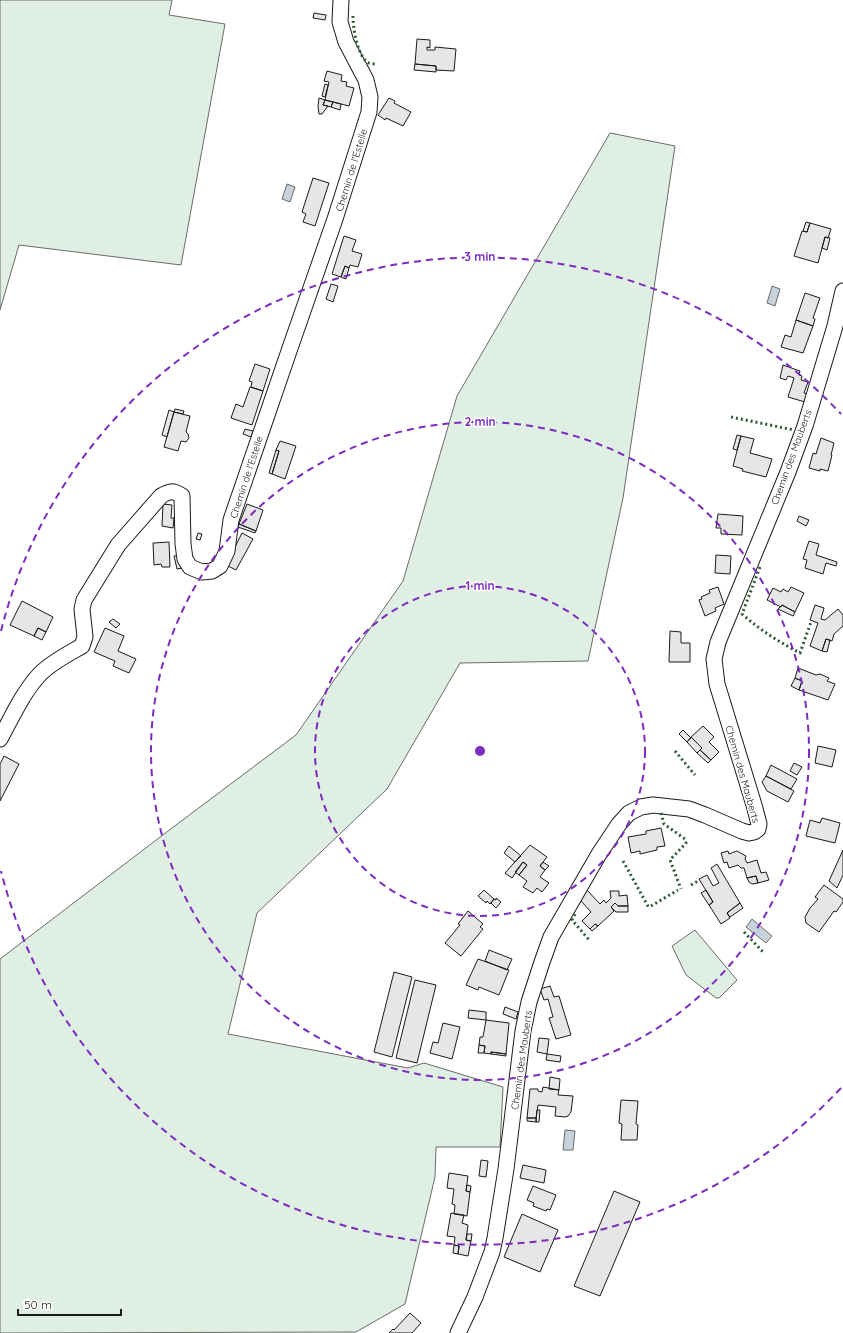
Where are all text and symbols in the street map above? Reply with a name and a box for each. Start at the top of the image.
street label: Chemin de l'Estelle [333,127,370,213]
text: 3 min [465,249,495,264]
street label: Chemin des Mauberts [768,407,815,507]
text: 2 min [464,414,496,429]
street label: Chemin de l'Estelle [227,434,266,520]
text: 1 min [465,578,495,593]
street label: Chemin des Mauberts [722,724,763,825]
centre of rings [473,744,487,758]
street label: Chemin des Mauberts [508,1009,535,1111]
scale bar [18,1291,121,1317]
text: 50 m [24,1297,52,1312]

